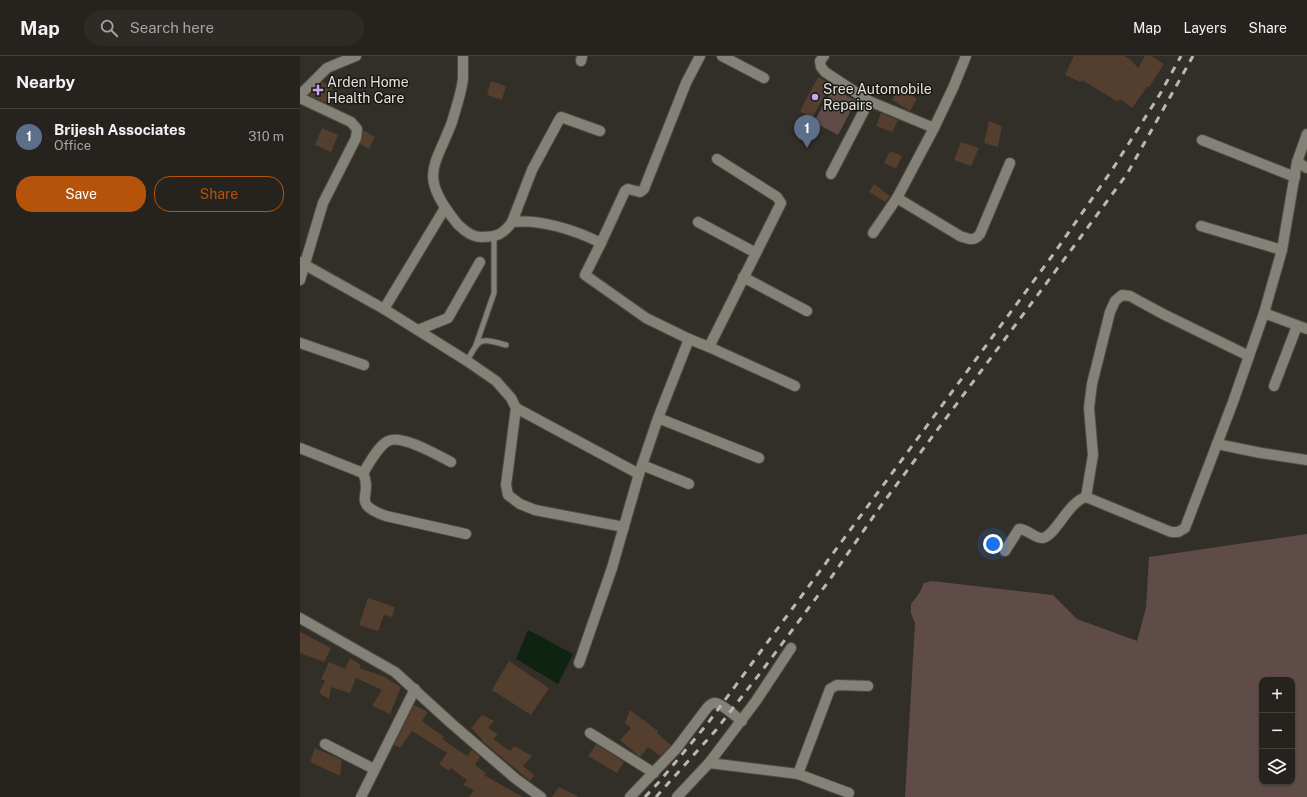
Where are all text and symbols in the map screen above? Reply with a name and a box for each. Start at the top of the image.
search box [84,10,364,46]
text: Map [20,17,60,39]
icon: search [98,17,120,39]
text: Search here [130,19,214,36]
text: Map [1133,20,1161,36]
text: Layers [1183,20,1227,36]
text: Share [1249,20,1287,36]
text: Nearby [16,72,75,92]
place label: Arden Home Health Care [327,74,409,106]
place label: Sree Automobile Repairs [823,81,932,113]
marker: Arden Home Health Care [312,84,324,96]
marker: Sree Automobile Repairs [810,92,820,102]
pin: 1 [794,115,820,148]
text: Brijesh Associates [54,121,186,138]
text: 1 [26,129,32,144]
text: 310 m [248,129,284,144]
text: Office [54,138,91,153]
button: Save [16,176,146,212]
button: Share [154,176,284,212]
your location [983,534,1003,554]
map controls [1259,677,1295,785]
button: + [1259,677,1295,713]
button: − [1259,713,1295,749]
button: layers [1259,749,1295,785]

